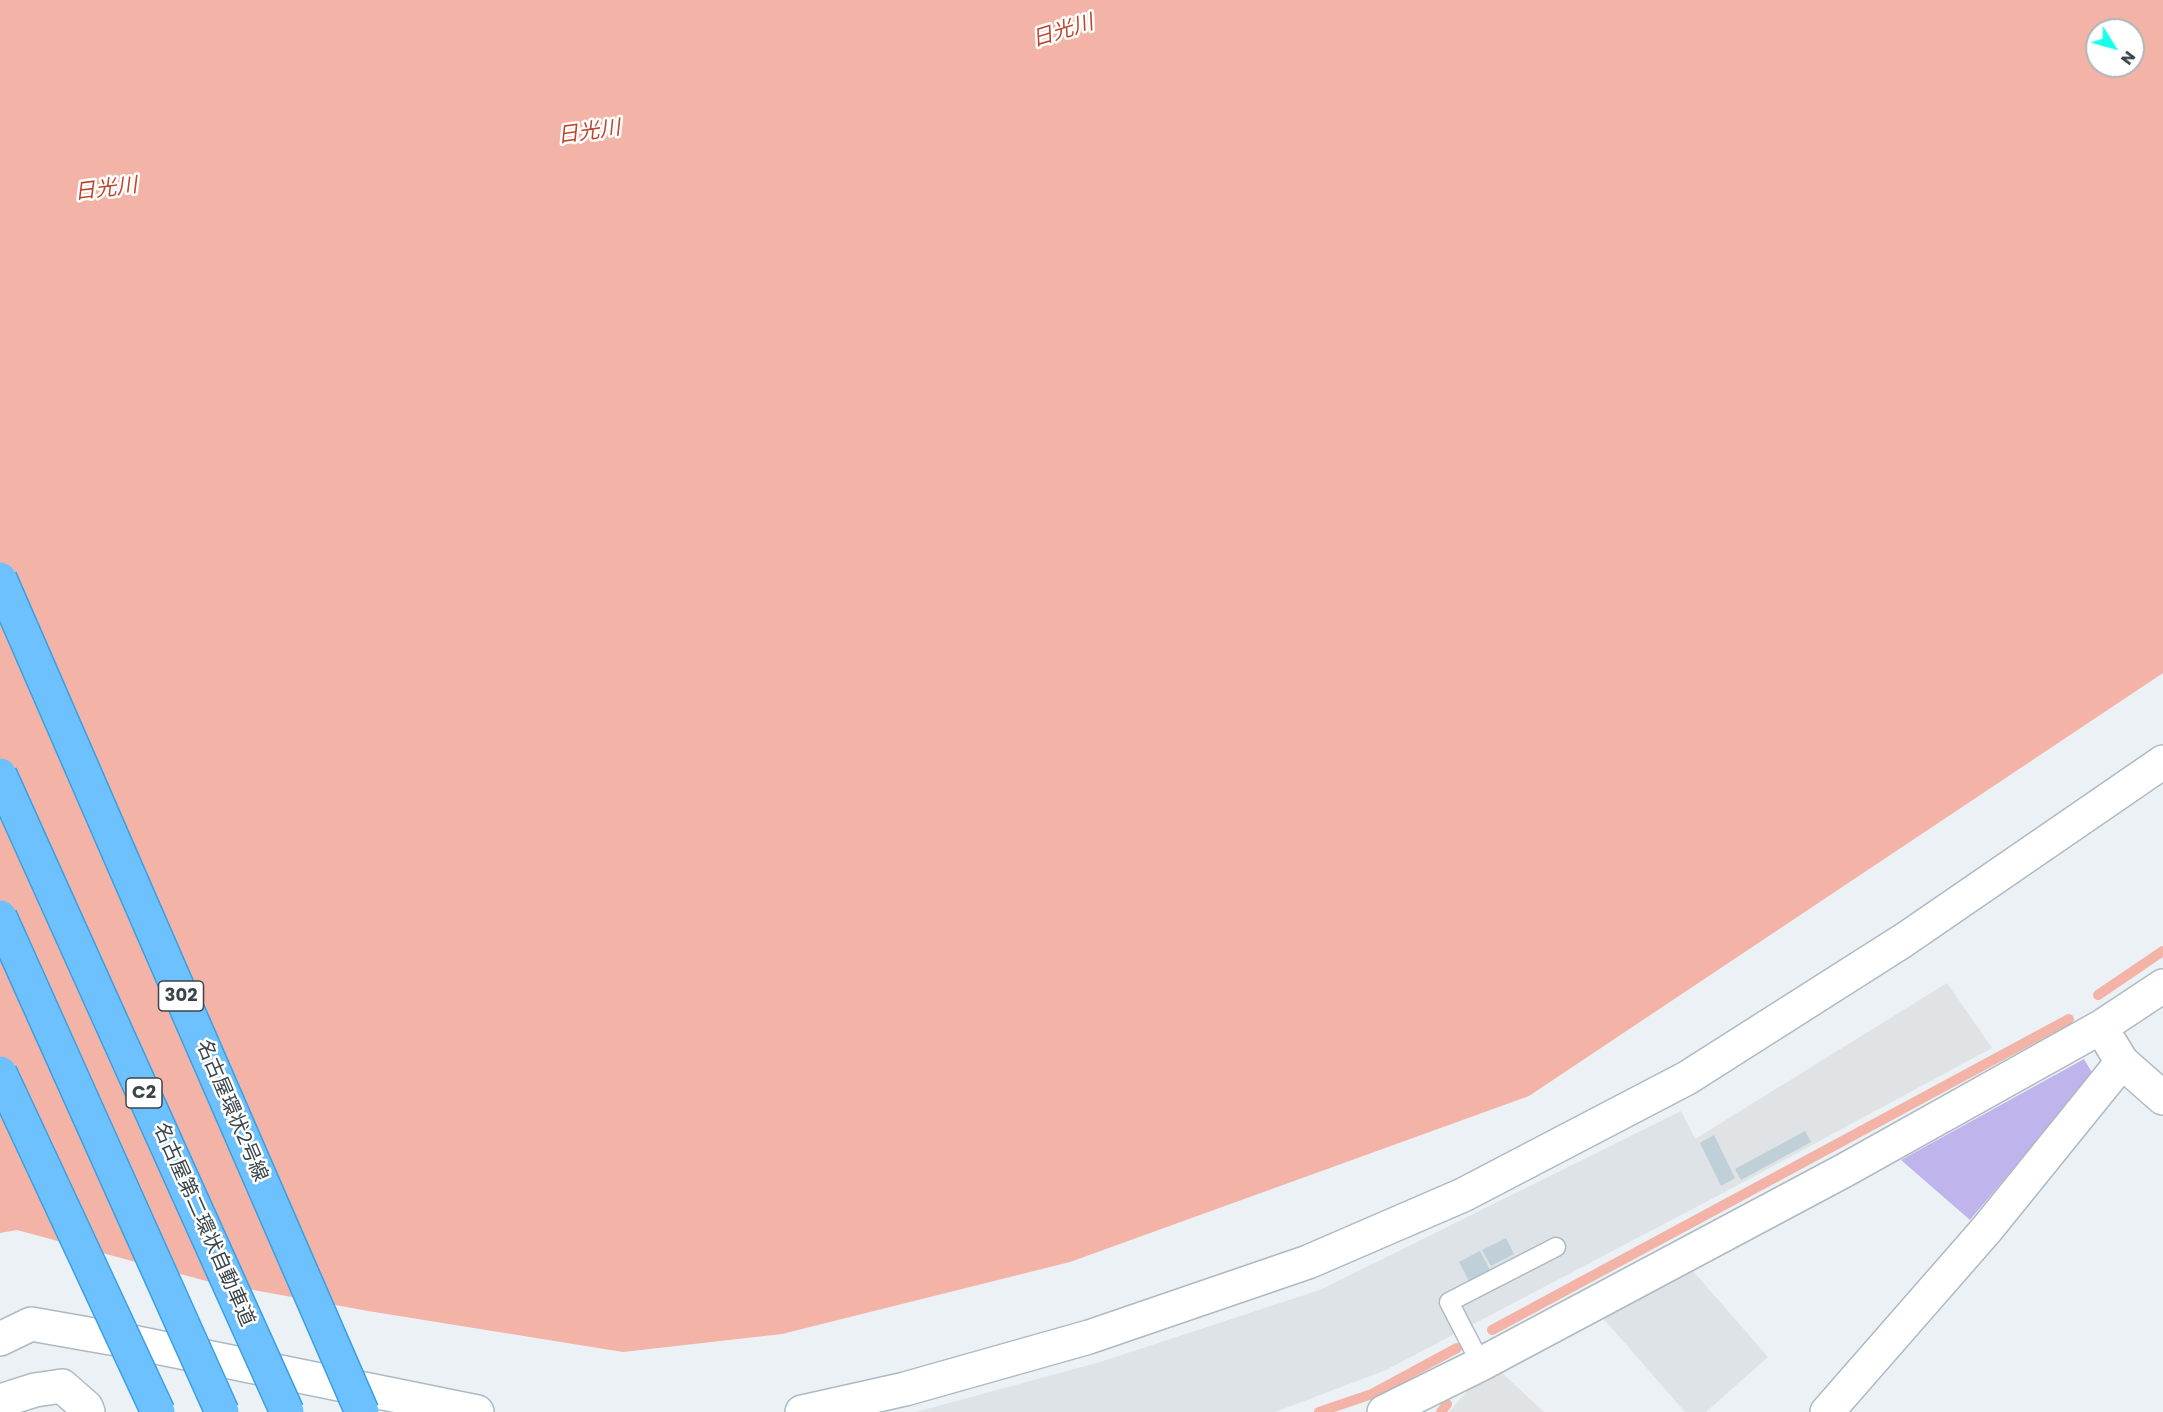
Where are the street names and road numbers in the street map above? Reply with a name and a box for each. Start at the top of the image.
road number: 302 [158,981,204,1011]
street label: 名古屋環状2号線 [190,1037,272,1185]
road number: C2 [126,1078,162,1108]
street label: 名古屋第二環状自動車道 [147,1120,259,1330]

